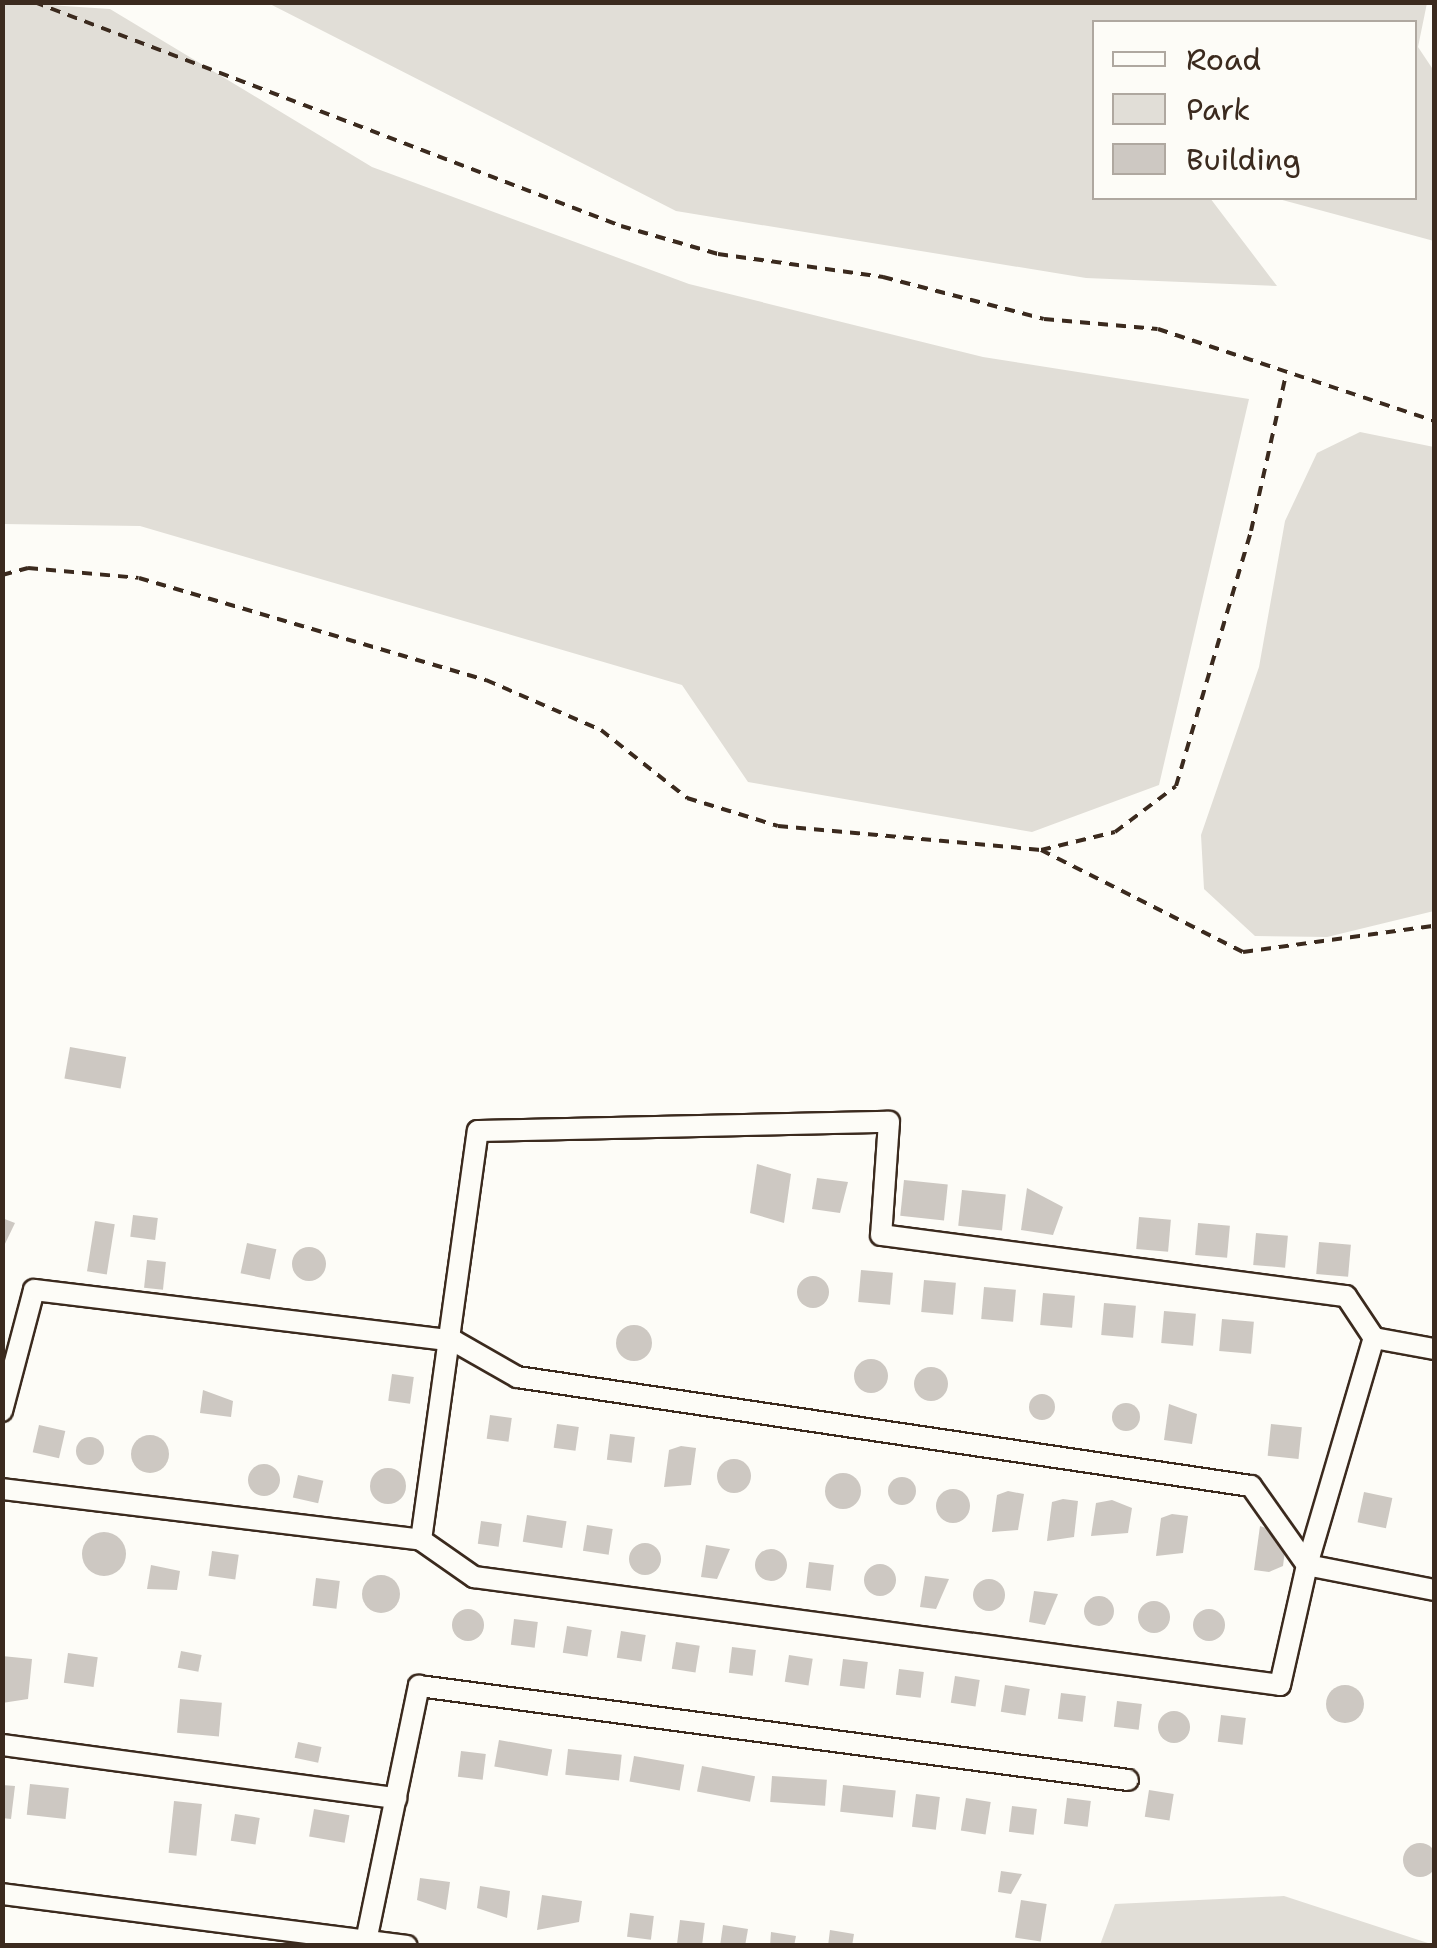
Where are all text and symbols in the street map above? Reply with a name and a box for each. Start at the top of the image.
legend [1092,20,1417,200]
text: Road [1186,39,1261,80]
text: Park [1186,89,1250,130]
text: Building [1186,139,1301,180]

